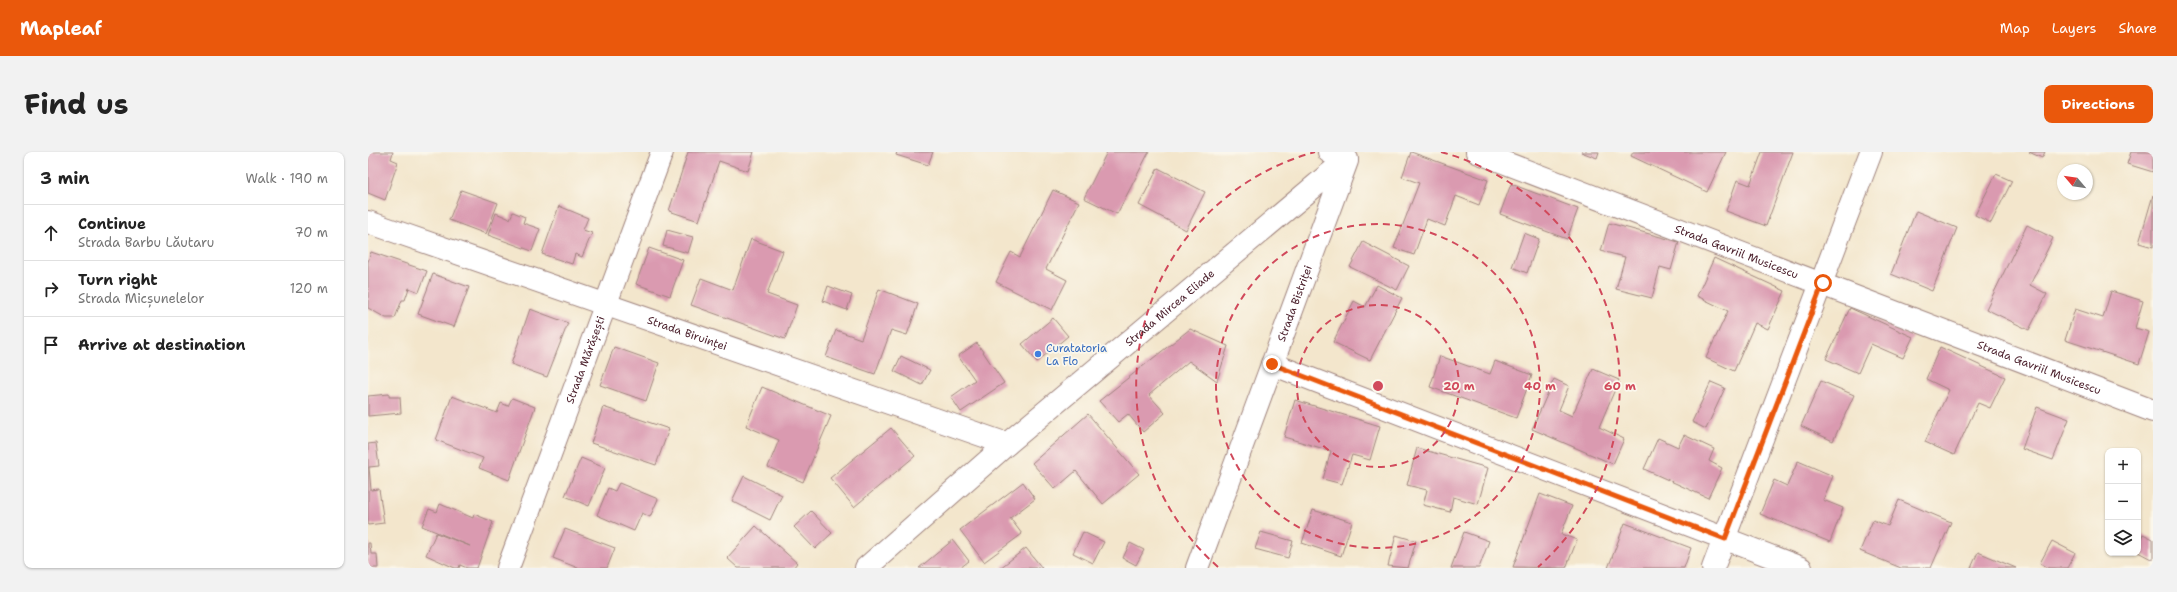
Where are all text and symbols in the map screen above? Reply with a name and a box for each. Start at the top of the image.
text: Mapleaf [20,16,102,41]
text: Map [2000,19,2030,37]
text: Layers [2052,19,2096,37]
text: Share [2118,19,2157,37]
text: Find us [24,85,129,123]
button: Directions [2044,85,2153,123]
north arrow [2057,164,2093,200]
text: 3 min [40,167,90,189]
text: Walk · 190 m [246,170,328,187]
text: Continue [78,214,146,234]
street label: Strada Gavriil Musicescu [1673,221,1801,282]
icon: ahead [40,222,62,244]
text: 70 m [294,224,328,241]
text: Strada Barbu Lăutaru [78,234,214,251]
street label: Strada Bistriței [1274,263,1315,344]
street label: Strada Mircea Eliade [1122,266,1218,350]
text: Turn right [78,270,158,290]
route start [1814,274,1832,292]
icon: right [40,278,62,300]
text: 120 m [290,280,328,297]
text: Strada Micșunelelor [78,290,204,307]
street label: Strada Biruinței [645,312,729,354]
street label: Strada Mărășești [562,314,608,406]
icon: arrive [40,334,62,356]
text: Arrive at destination [78,335,246,355]
street label: Strada Gavriil Musicescu [1975,337,2103,398]
place label: Curatatoria La Flo [1046,341,1107,369]
marker: Curatatoria La Flo [1033,349,1043,359]
route end [1263,355,1281,373]
text: 20 m [1443,378,1475,394]
text: 40 m [1524,378,1556,394]
text: 60 m [1604,378,1636,394]
centre of rings [1371,379,1385,393]
map controls [2105,448,2141,556]
button: + [2105,448,2141,484]
button: − [2105,484,2141,520]
button: layers [2105,520,2141,556]

